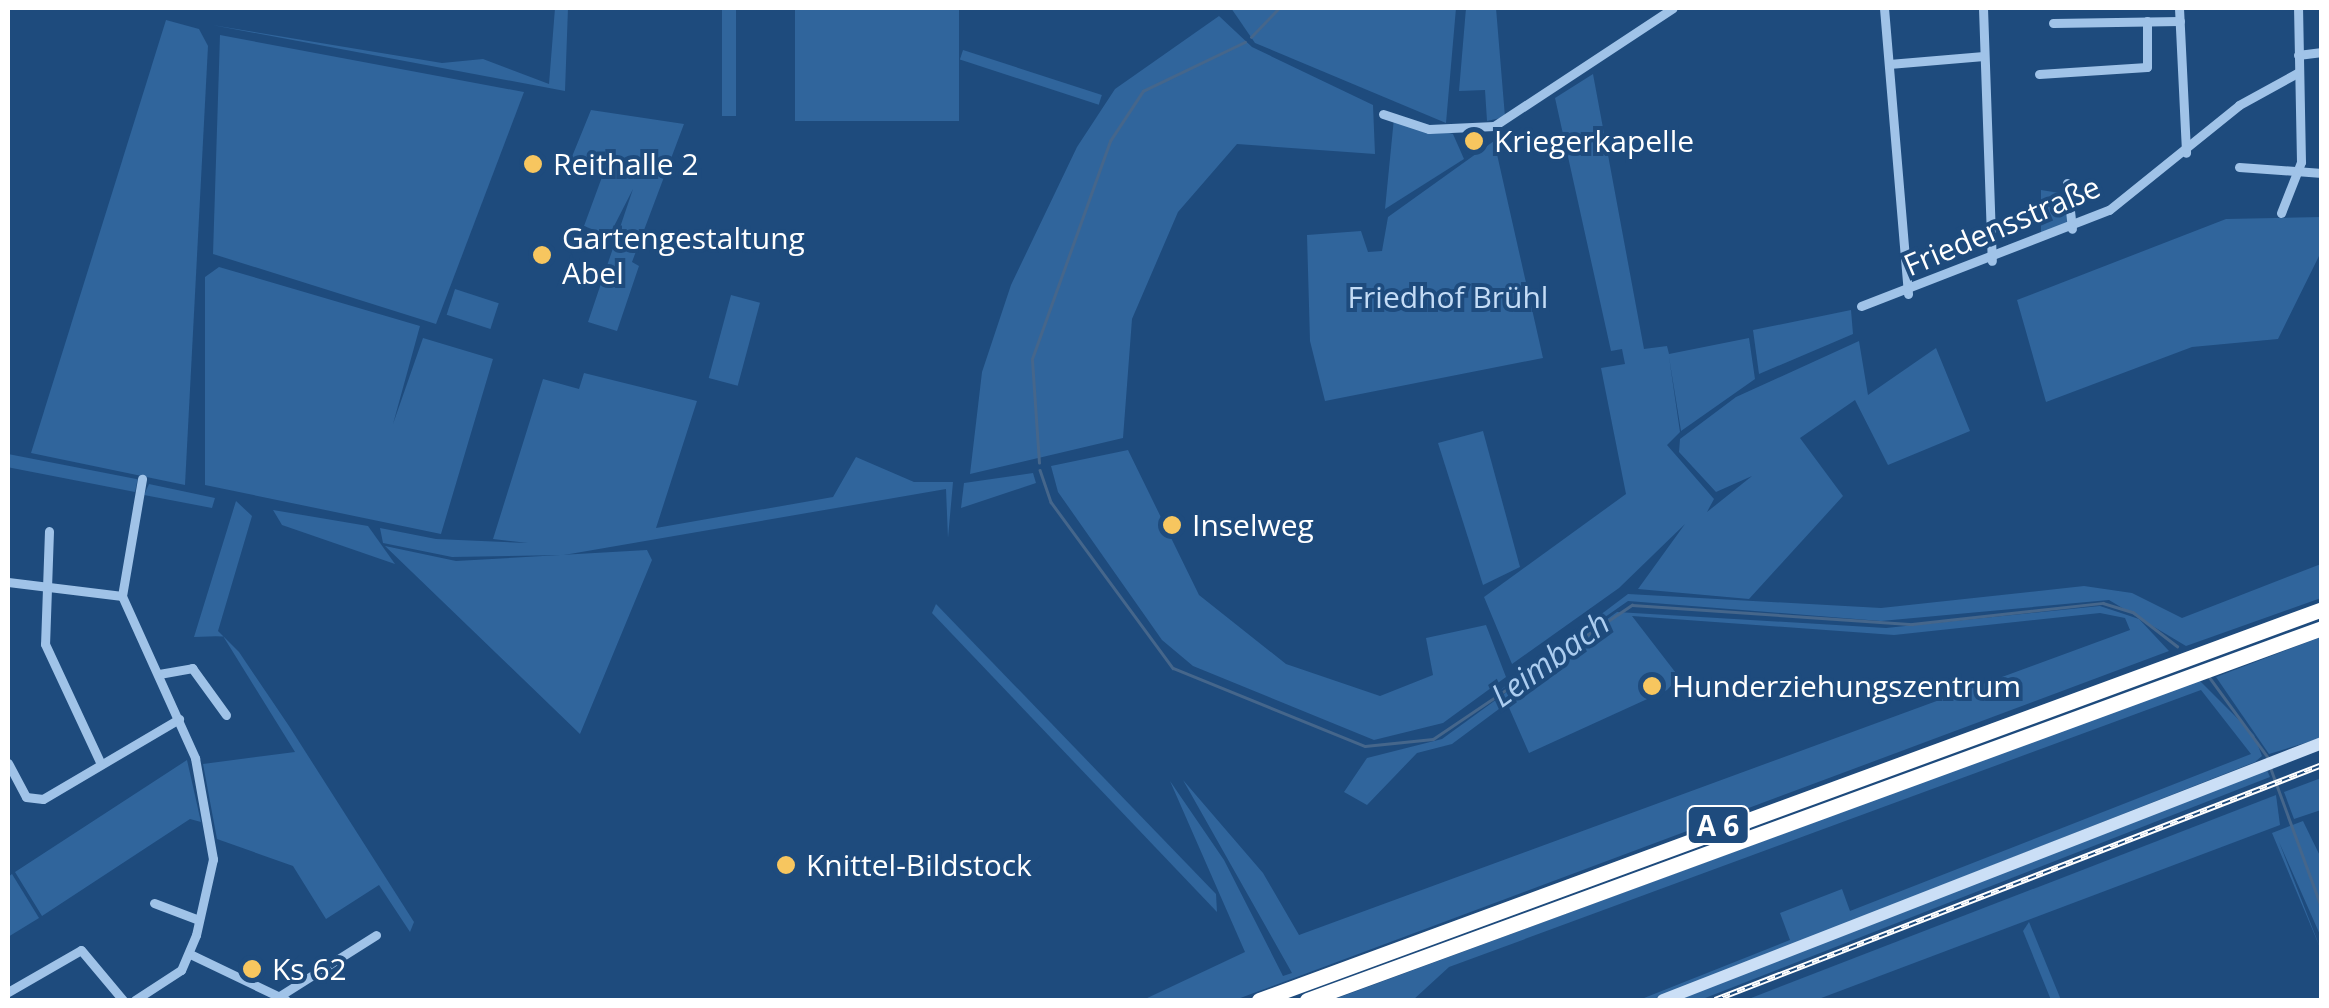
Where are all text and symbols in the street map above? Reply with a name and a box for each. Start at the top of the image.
place label: Kriegerkapelle [1494,123,1694,159]
marker: Kriegerkapelle [1463,130,1485,152]
place label: Reithalle 2 [553,146,699,182]
marker: Reithalle 2 [522,153,544,175]
street label: Friedensstraße [1899,169,2105,283]
place label: Gartengestaltung Abel [562,220,805,290]
marker: Gartengestaltung Abel [531,244,553,266]
park label: Friedhof Brühl [1348,279,1548,315]
place label: Inselweg [1192,507,1314,543]
marker: Inselweg [1161,514,1183,536]
water label: Leimbach [1483,603,1617,715]
place label: Hunderziehungszentrum [1672,668,2021,704]
marker: Hunderziehungszentrum [1641,675,1663,697]
road number: A 6 [1686,802,1750,848]
place label: Knittel-Bildstock [806,847,1032,883]
marker: Knittel-Bildstock [775,854,797,876]
place label: Ks 62 [272,951,347,987]
marker: Ks 62 [241,958,263,980]

